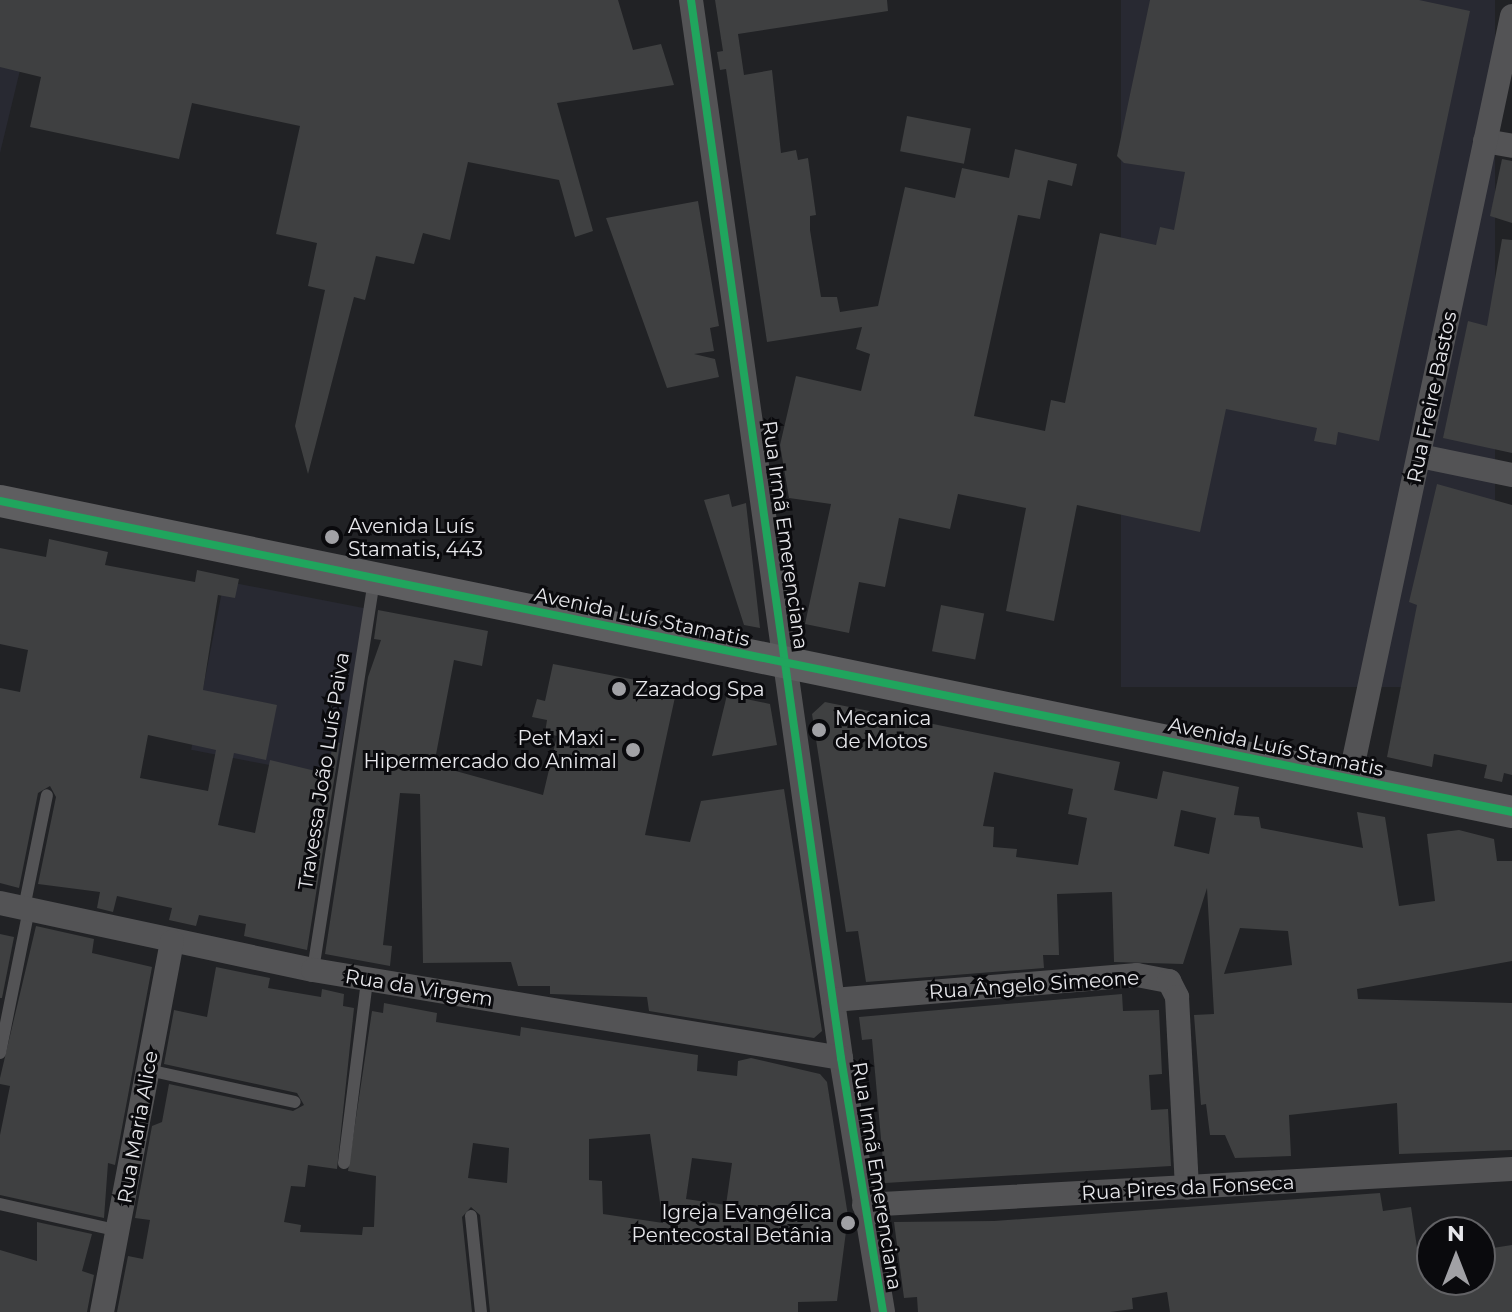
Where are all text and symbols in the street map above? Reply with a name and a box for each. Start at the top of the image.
street label: Rua Freire Bastos [1402,309,1462,485]
street label: Rua Irmã Emerenciana [757,419,813,651]
place label: Avenida Luís Stamatis, 443 [348,514,483,561]
marker: Avenida Luís Stamatis, 443 [323,528,341,546]
street label: Avenida Luís Stamatis [532,582,752,652]
street label: Travessa João Luís Paiva [293,651,355,891]
place label: Zazadog Spa [635,677,764,701]
marker: Zazadog Spa [610,680,628,698]
place label: Mecanica de Motos [835,706,931,753]
street label: Avenida Luís Stamatis [1166,712,1386,782]
marker: Mecanica de Motos [810,721,828,739]
place label: Pet Maxi - Hipermercado do Animal [363,726,617,773]
marker: Pet Maxi - Hipermercado do Animal [624,741,642,759]
street label: Rua da Virgem [343,964,495,1012]
street label: Rua Ângelo Simeone [928,966,1140,1004]
street label: Rua Maria Alice [113,1049,163,1205]
street label: Rua Irmã Emerenciana [847,1060,907,1292]
street label: Rua Pires da Fonseca [1081,1170,1295,1206]
place label: Igreja Evangélica Pentecostal Betânia [632,1200,832,1247]
marker: Igreja Evangélica Pentecostal Betânia [839,1214,857,1232]
north arrow [1416,1216,1496,1296]
text: N [1447,1220,1465,1247]

